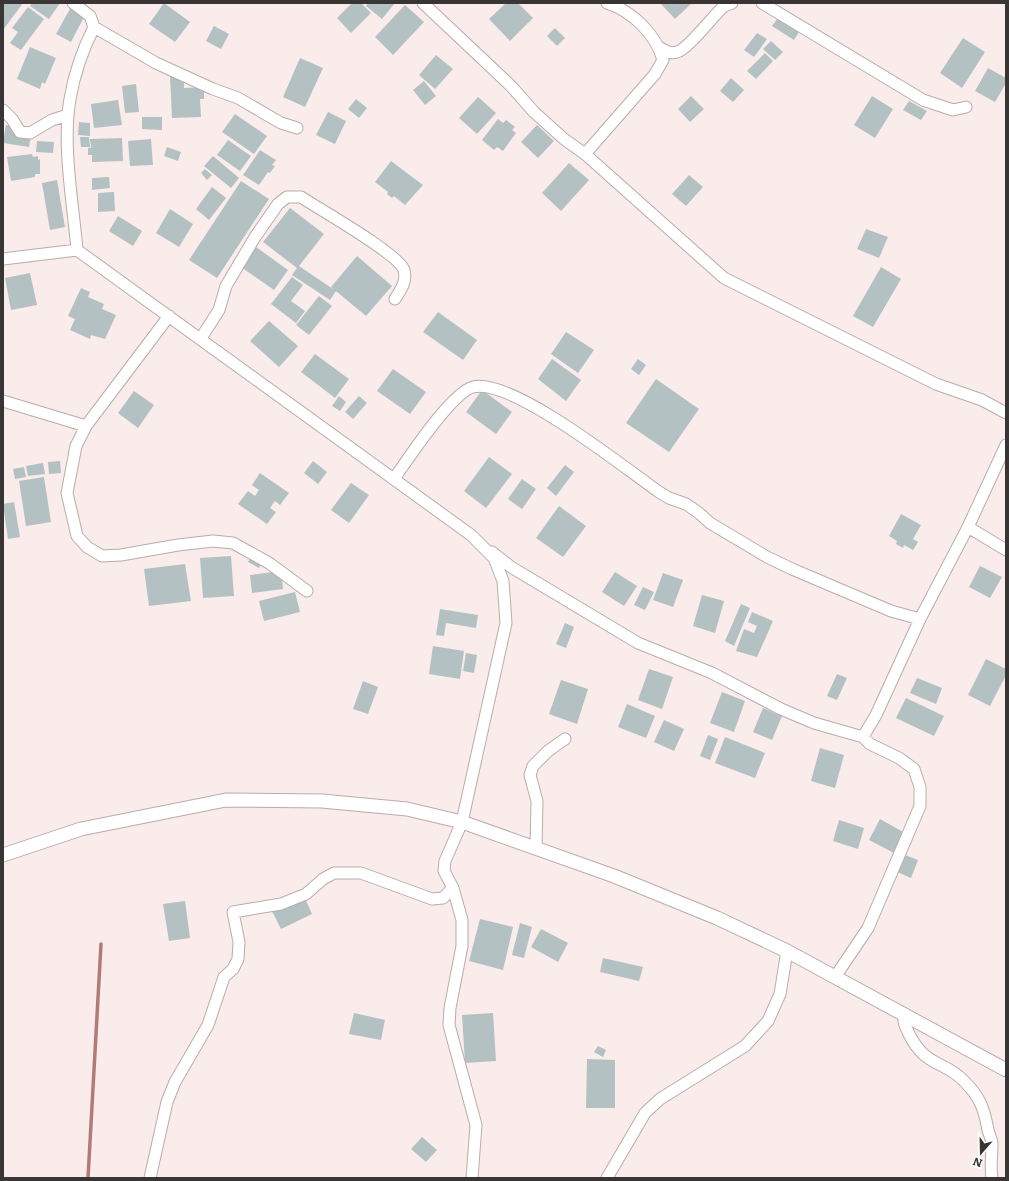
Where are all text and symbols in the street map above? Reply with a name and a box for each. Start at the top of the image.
north arrow [961,1133,1001,1173]
text: N [970,1154,984,1172]

